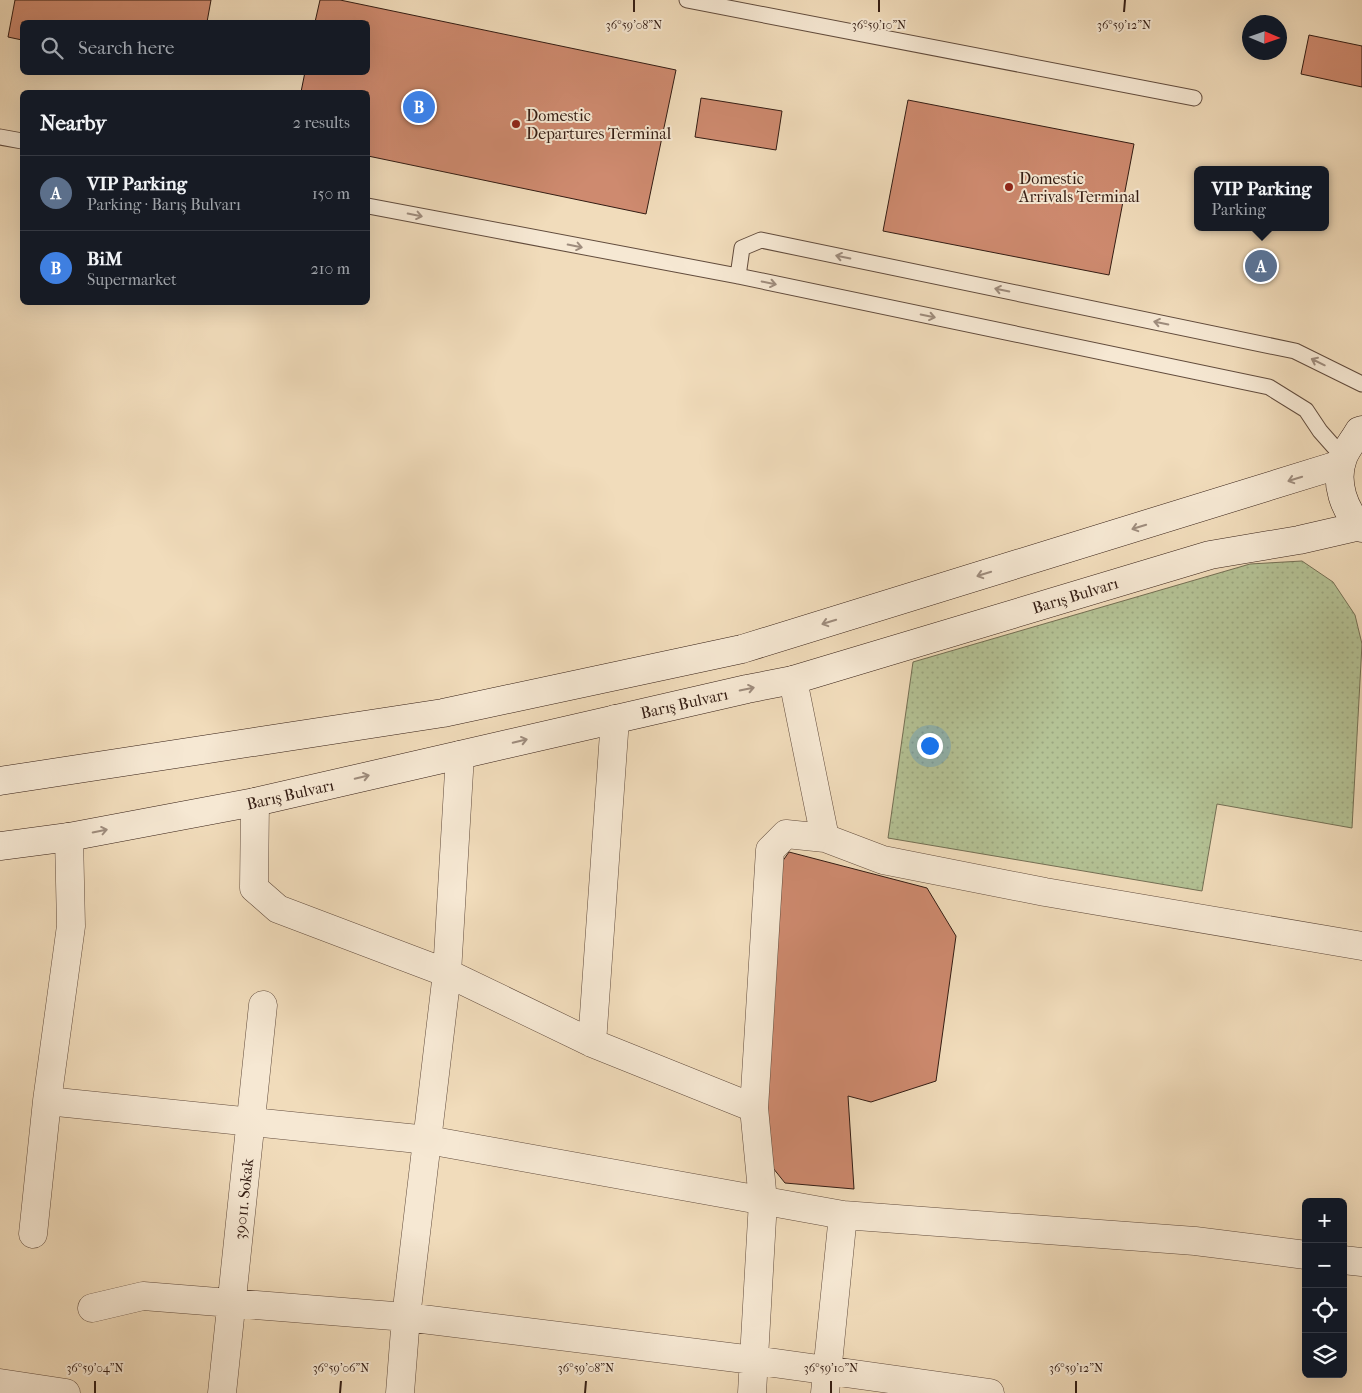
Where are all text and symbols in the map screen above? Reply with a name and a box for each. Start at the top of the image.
north arrow [1242,15,1287,60]
text: 36°59'08"N [606,18,662,32]
text: 36°59'10"N [852,18,906,32]
text: 36°59'12"N [1097,18,1151,32]
search box [20,20,370,75]
icon: search [38,34,66,62]
text: Search here [78,37,174,59]
pin: B [403,88,435,126]
place label: Domestic Departures Terminal [526,106,672,143]
text: Nearby [40,111,106,135]
text: 2 results [293,113,350,132]
marker: Domestic Departures Terminal [510,118,522,130]
popup [1194,166,1329,231]
place label: Domestic Arrivals Terminal [1018,169,1140,206]
text: VIP Parking [87,173,187,195]
text: VIP Parking [1212,178,1311,200]
marker: Domestic Arrivals Terminal [1003,181,1015,193]
text: A [51,184,61,203]
text: 150 m [312,184,350,203]
text: Parking · Barış Bulvarı [87,195,241,214]
text: Parking [1212,200,1266,219]
one-way arrow [407,211,423,221]
one-way arrow [567,241,583,251]
pin: A [1245,247,1277,285]
text: BiM [87,248,122,270]
one-way arrow [836,252,852,261]
text: B [51,259,61,278]
text: 210 m [311,259,350,278]
text: Supermarket [87,270,177,289]
one-way arrow [761,279,777,288]
one-way arrow [995,285,1011,294]
one-way arrow [920,312,936,322]
one-way arrow [1154,318,1170,327]
one-way arrow [1311,357,1326,367]
one-way arrow [1287,474,1303,484]
one-way arrow [1132,522,1148,532]
one-way arrow [976,570,992,580]
street label: Barış Bulvarı [1030,573,1121,619]
one-way arrow [821,618,837,628]
street label: Barış Bulvarı [639,684,730,724]
one-way arrow [739,684,755,693]
your location [917,733,943,759]
one-way arrow [512,736,528,745]
one-way arrow [354,772,370,782]
street label: Barış Bulvarı [245,775,336,815]
one-way arrow [92,826,108,836]
street label: 39011. Sokak [230,1157,257,1241]
map controls [1302,1198,1347,1378]
button: + [1302,1198,1347,1243]
button: − [1302,1243,1347,1288]
button: locate [1302,1288,1347,1333]
button: layers [1302,1333,1347,1378]
text: 36°59'04"N [66,1361,124,1375]
text: 36°59'06"N [313,1361,369,1375]
text: 36°59'08"N [558,1361,614,1375]
text: 36°59'10"N [804,1361,858,1375]
text: 36°59'12"N [1049,1361,1103,1375]

